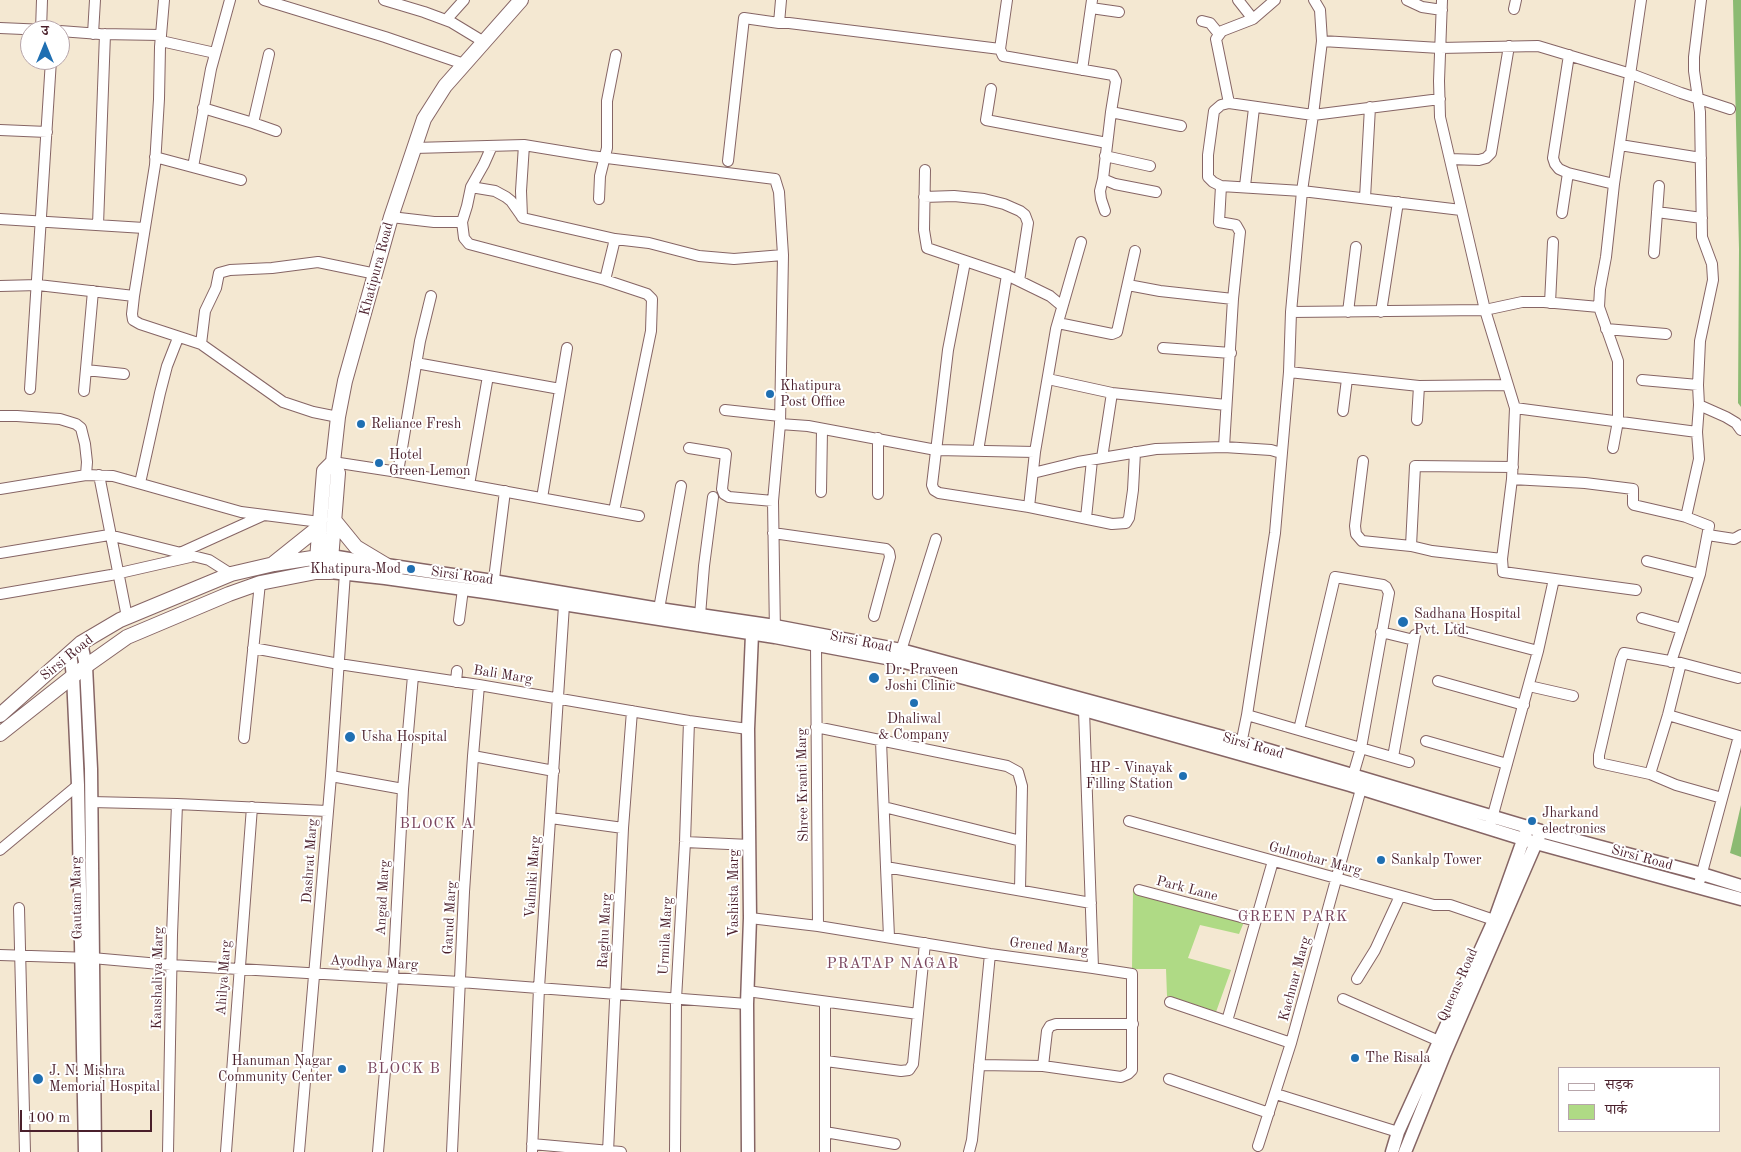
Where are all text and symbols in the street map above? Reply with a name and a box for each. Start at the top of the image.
north arrow [20,20,70,70]
text: उ [41,24,49,38]
street label: Khatipura Road [356,220,398,318]
place label: Khatipura Post Office [780,378,845,411]
marker: Khatipura Post Office [764,388,776,400]
place label: Reliance Fresh [371,416,461,432]
marker: Reliance Fresh [355,418,367,430]
place label: Hotel Green Lemon [389,447,471,480]
marker: Hotel Green Lemon [373,457,385,469]
place label: Khatipura Mod [310,561,401,577]
marker: Khatipura Mod [405,563,417,575]
street label: Sirsi Road [430,563,494,589]
place label: Sadhana Hospital Pvt. Ltd. [1414,606,1521,638]
marker: Sadhana Hospital Pvt. Ltd. [1396,615,1410,629]
street label: Sirsi Road [828,628,894,656]
street label: Sirsi Road [37,632,97,684]
street label: Bali Marg [472,662,534,688]
place label: Dr. Praveen Joshi Clinic [885,662,958,694]
marker: Dr. Praveen Joshi Clinic [867,671,881,685]
marker: Dhaliwal & Company [908,697,920,709]
place label: Dhaliwal & Company [878,711,950,744]
street label: Shree Kranti Marg [794,728,812,842]
place label: Usha Hospital [361,729,447,745]
street label: Sirsi Road [1220,729,1286,763]
marker: Usha Hospital [343,730,357,744]
place label: HP - Vinayak Filling Station [1086,760,1173,792]
marker: HP - Vinayak Filling Station [1177,770,1189,782]
place label: Jharkand electronics [1542,805,1606,838]
district label: BLOCK A [399,815,475,833]
marker: Jharkand electronics [1526,815,1538,827]
street label: Dashrat Marg [299,818,321,904]
street label: Valmiki Marg [522,835,544,919]
street label: Gulmohar Marg [1267,839,1363,879]
street label: Sirsi Road [1609,842,1675,874]
street label: Vashista Marg [726,849,742,937]
place label: Sankalp Tower [1391,852,1481,868]
marker: Sankalp Tower [1375,854,1387,866]
street label: Gautam Marg [68,856,86,940]
street label: Angad Marg [373,860,393,936]
street label: Park Lane [1154,873,1220,905]
street label: Garud Marg [440,881,460,955]
street label: Raghu Marg [595,893,615,969]
street label: Urmila Marg [656,897,676,975]
district label: GREEN PARK [1236,908,1350,926]
street label: Kaushaliya Marg [149,926,167,1030]
street label: Grened Marg [1009,934,1089,960]
street label: Kachnar Marg [1276,935,1314,1023]
street label: Ahilya Marg [213,940,235,1016]
street label: Queens Road [1434,946,1482,1024]
street label: Ayodhya Marg [329,952,419,974]
district label: PRATAP NAGAR [825,955,961,973]
place label: The Risala [1365,1050,1430,1066]
marker: The Risala [1349,1052,1361,1064]
place label: Hanuman Nagar Community Center [218,1053,332,1086]
district label: BLOCK B [366,1060,442,1078]
place label: J. N. Mishra Memorial Hospital [49,1063,160,1096]
marker: Hanuman Nagar Community Center [336,1063,348,1075]
legend [1558,1067,1721,1132]
marker: J. N. Mishra Memorial Hospital [31,1072,45,1086]
text: सड़क [1605,1078,1633,1093]
scale bar [22,1100,155,1132]
text: पार्क [1605,1103,1627,1118]
text: 100 m [28,1111,70,1126]

